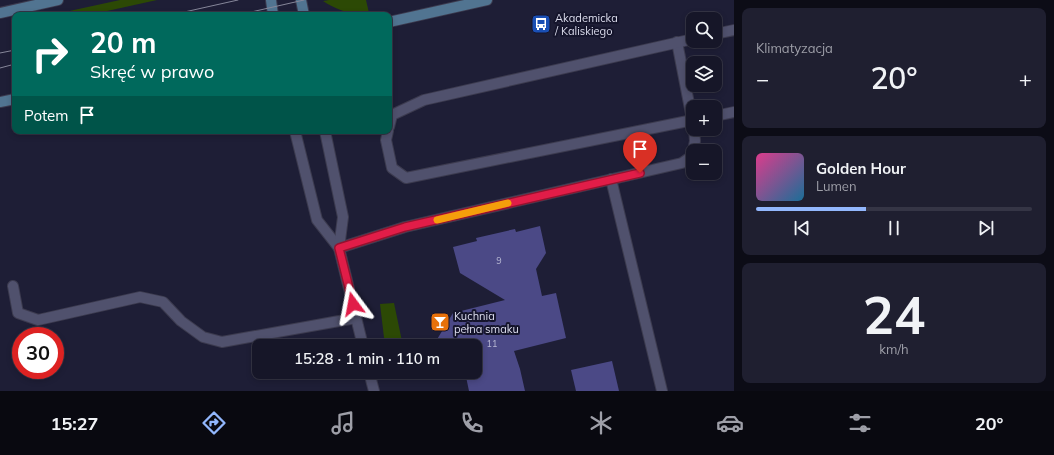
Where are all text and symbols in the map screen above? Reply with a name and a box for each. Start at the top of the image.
place label: Akademicka / Kaliskiego [554,11,618,38]
map controls [686,12,722,180]
button: search [686,12,722,48]
bus stop icon: Akademicka / Kaliskiego [530,13,552,35]
text: 20 m [90,25,156,60]
icon: right [24,28,76,80]
text: Klimatyzacja [756,40,833,56]
button: layers [686,56,722,92]
text: 20° [870,59,918,97]
text: Skręć w prawo [90,60,214,83]
text: − [756,65,769,93]
text: + [1019,65,1032,93]
button: + [686,100,722,136]
icon: arrive [76,104,98,126]
text: Potem [24,106,68,125]
pin [623,132,657,173]
icon: arrive [629,138,651,160]
button: − [686,144,722,180]
text: Golden Hour [816,159,906,178]
text: Lumen [816,178,857,194]
icon: previous [791,217,813,239]
icon: pause [883,217,905,239]
icon: next [975,217,997,239]
house number: 9 [496,255,502,266]
text: 24 [863,282,925,347]
position arrow [332,283,374,325]
place label: Kuchnia pełna smaku [454,309,519,336]
bar icon: Kuchnia pełna smaku [429,311,451,333]
speed limit sign: 30 [12,327,64,379]
house number: 11 [487,338,497,349]
text: km/h [879,341,909,357]
text: 15:28 · 1 min · 110 m [294,349,440,368]
icon: directions [200,409,228,437]
icon: music [329,409,357,437]
icon: phone [458,409,486,437]
icon: climate [587,409,615,437]
icon: car [716,409,744,437]
icon: filters [846,409,874,437]
text: 15:27 [51,412,98,435]
text: 20° [975,412,1003,435]

